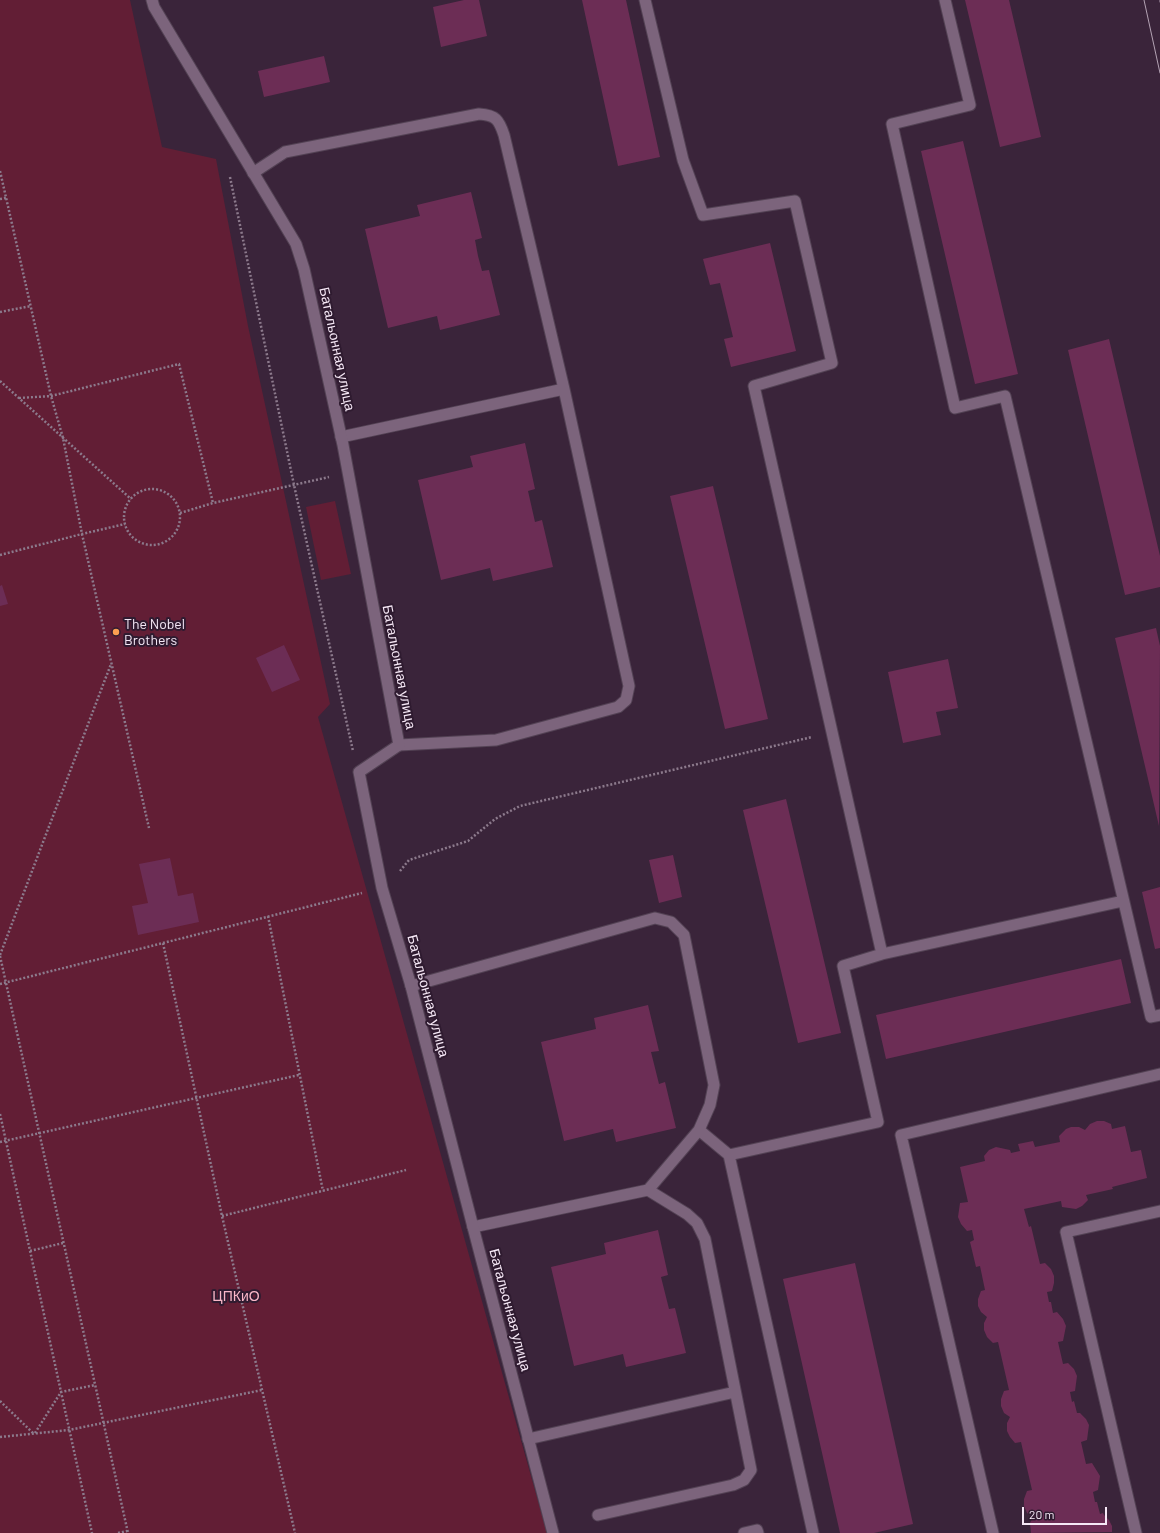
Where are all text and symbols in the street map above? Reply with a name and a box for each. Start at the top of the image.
street label: Батальонная улица [316,286,358,412]
street label: Батальонная улица [379,604,419,730]
place label: The Nobel Brothers [124,616,185,648]
marker: The Nobel Brothers [111,627,121,637]
street label: Батальонная улица [404,933,452,1059]
street label: Батальонная улица [486,1247,534,1373]
park label: ЦПКиО [212,1288,260,1304]
scale bar [1024,1499,1109,1525]
text: 20 m [1029,1507,1055,1521]

